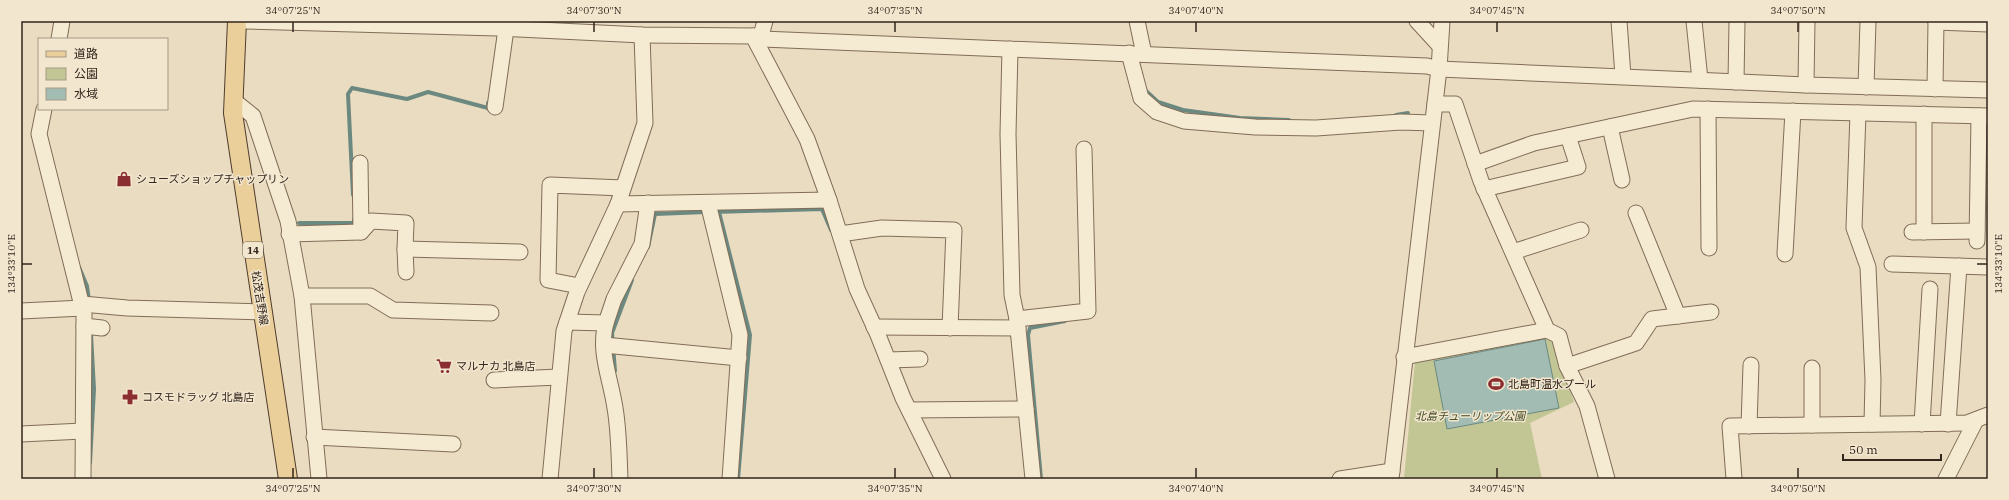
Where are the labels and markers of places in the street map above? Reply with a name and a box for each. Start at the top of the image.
shop icon: シューズショップチャップリン [115,170,133,188]
place label: シューズショップチャップリン [136,172,289,186]
supermarket icon: マルナカ 北島店 [435,357,453,375]
place label: マルナカ 北島店 [456,359,536,373]
sports icon: 北島町温水プール [1487,375,1505,393]
place label: 北島町温水プール [1508,377,1596,391]
pharmacy icon: コスモドラッグ 北島店 [121,388,139,406]
place label: コスモドラッグ 北島店 [142,390,255,404]

